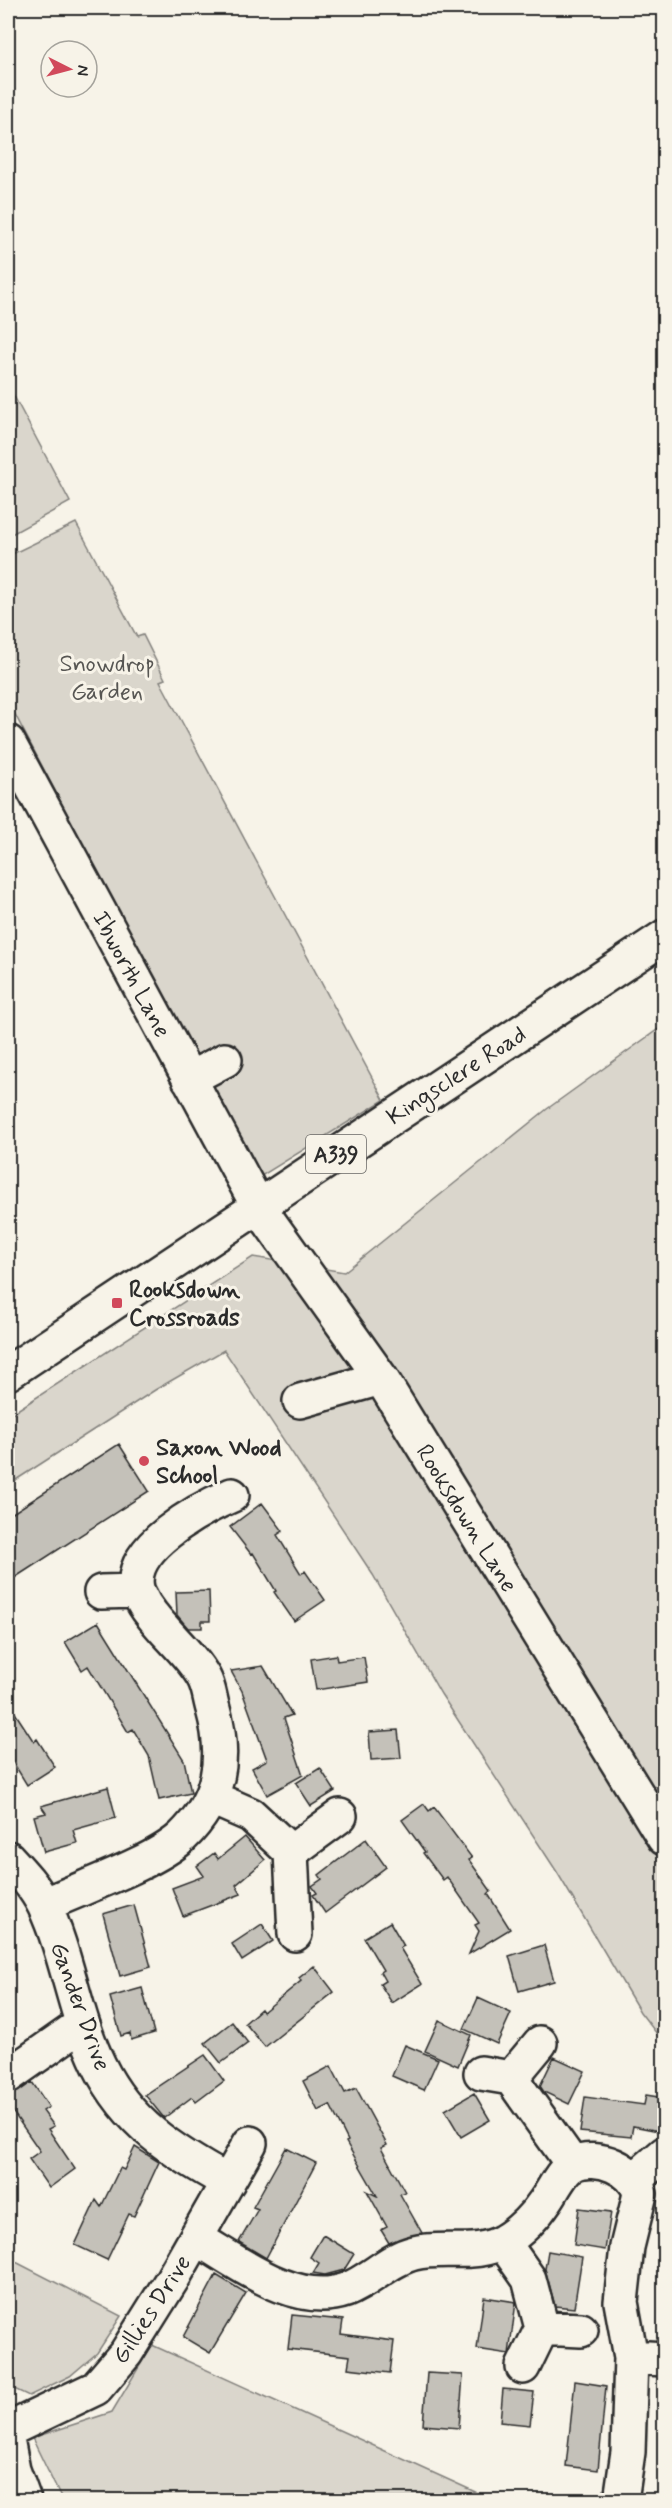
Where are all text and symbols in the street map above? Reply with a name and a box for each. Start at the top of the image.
north arrow [39,39,99,99]
text: N [71,64,93,77]
park label: Snowdrop Garden [59,649,155,708]
street label: Ibworth Lane [84,906,177,1043]
street label: Kingsclere Road [381,1019,534,1135]
road number: A339 [306,1135,366,1173]
place label: Rooksdown Crossroads [129,1275,240,1334]
marker: Rooksdown Crossroads [110,1296,124,1310]
place label: Saxon Wood School [156,1433,282,1492]
street label: Rooksdown Lane [408,1439,524,1599]
marker: Saxon Wood School [137,1454,151,1468]
street label: Gander Drive [42,1938,117,2075]
street label: Gillies Drive [105,2249,199,2370]

